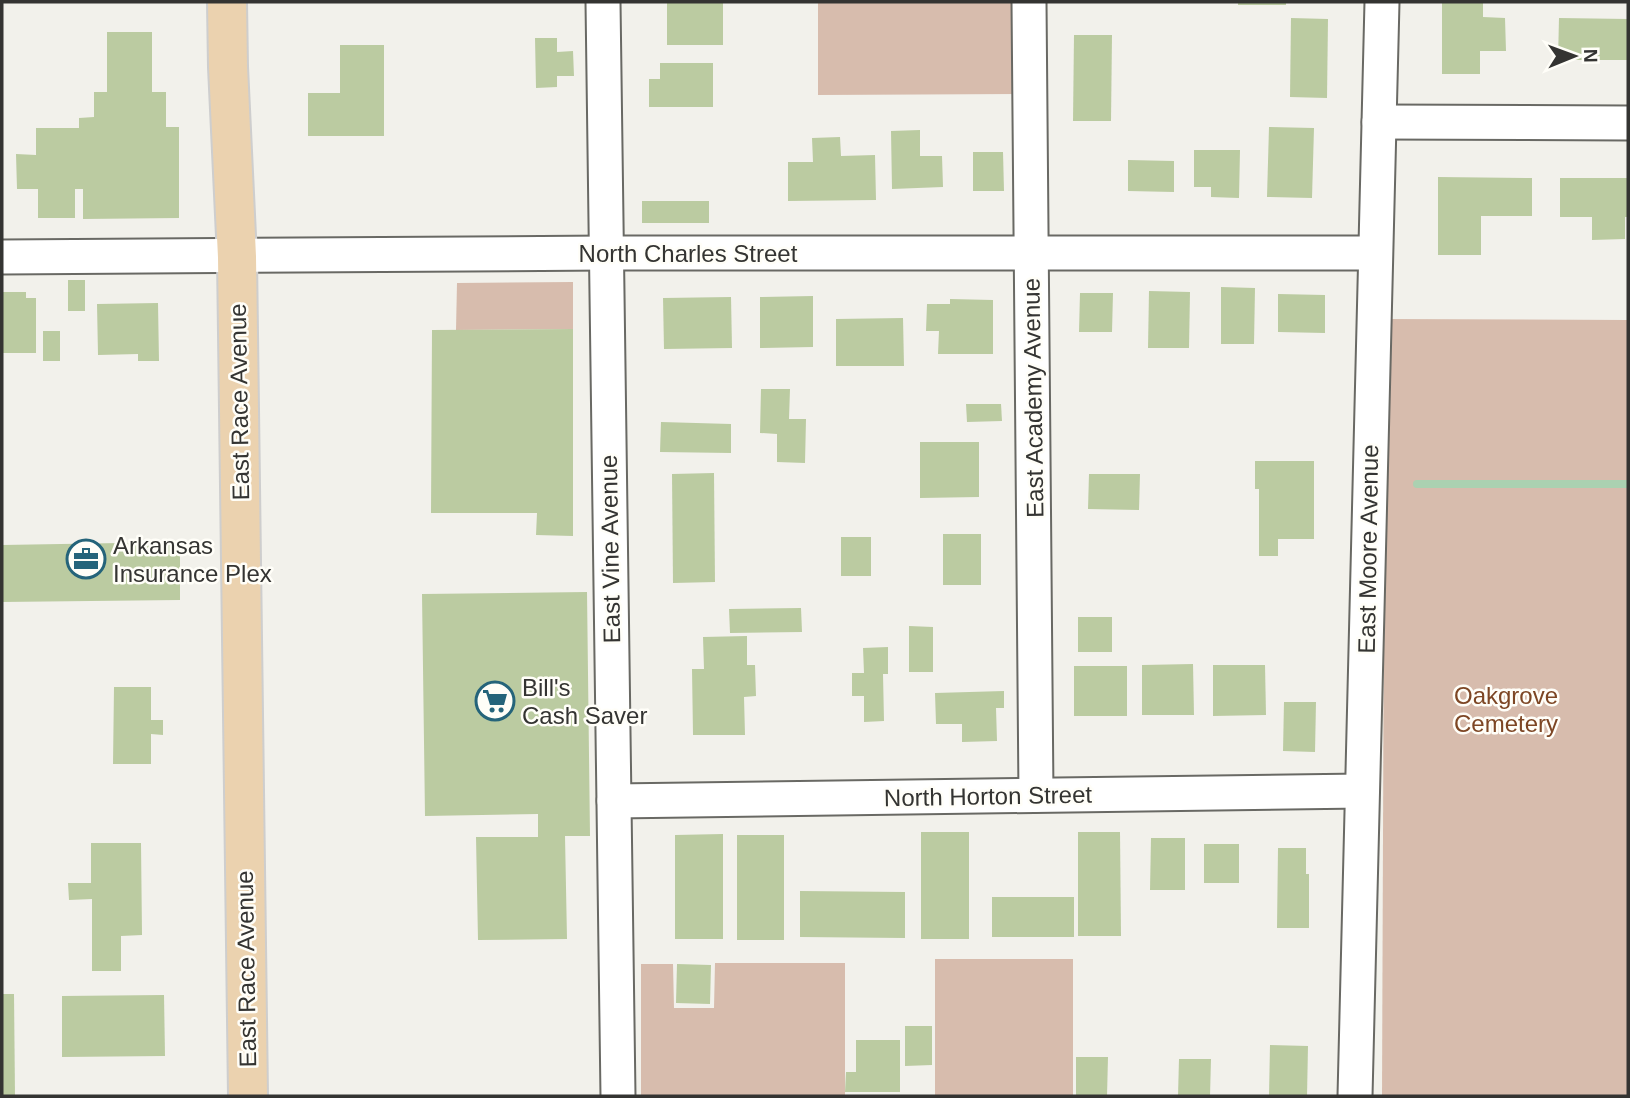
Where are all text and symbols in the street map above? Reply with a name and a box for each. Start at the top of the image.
north arrow [1539,21,1609,91]
text: N [1580,49,1601,63]
street label: North Charles Street [579,240,798,267]
street label: East Academy Avenue [1017,278,1049,518]
street label: East Race Avenue [224,303,254,501]
street label: East Moore Avenue [1353,444,1383,654]
street label: East Vine Avenue [595,454,625,644]
place label: Arkansas Insurance Plex [113,532,272,587]
office icon: Arkansas Insurance Plex [65,538,107,580]
place label: Bill's Cash Saver [522,674,647,729]
supermarket icon: Bill's Cash Saver [474,680,516,722]
park label: Oakgrove Cemetery [1454,682,1558,737]
street label: North Horton Street [884,781,1093,811]
street label: East Race Avenue [231,870,261,1068]

